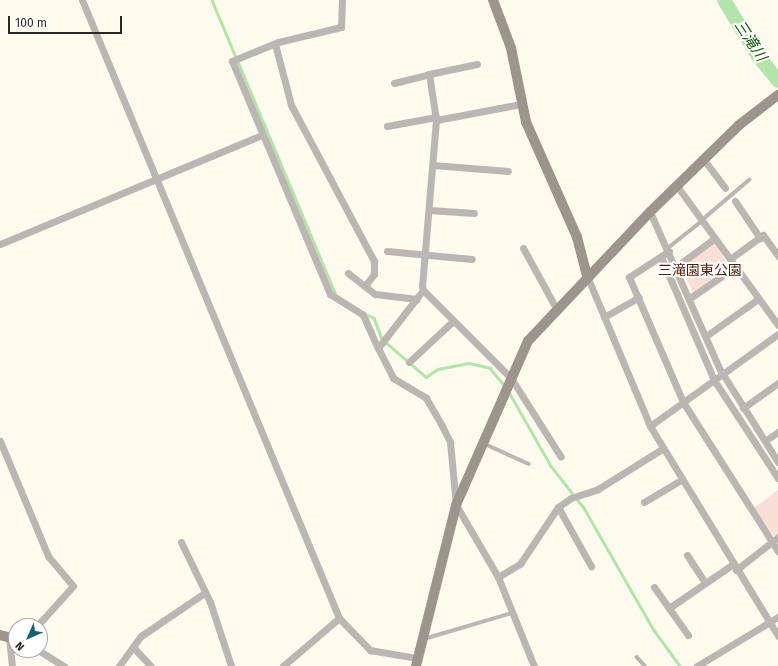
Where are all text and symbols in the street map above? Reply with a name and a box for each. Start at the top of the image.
scale bar [10,8,124,34]
text: 100 m [15,16,47,30]
water label: 三滝川 [730,17,770,65]
park label: 三滝園東公園 [658,263,742,279]
north arrow [8,618,48,658]
text: N [13,639,27,653]

